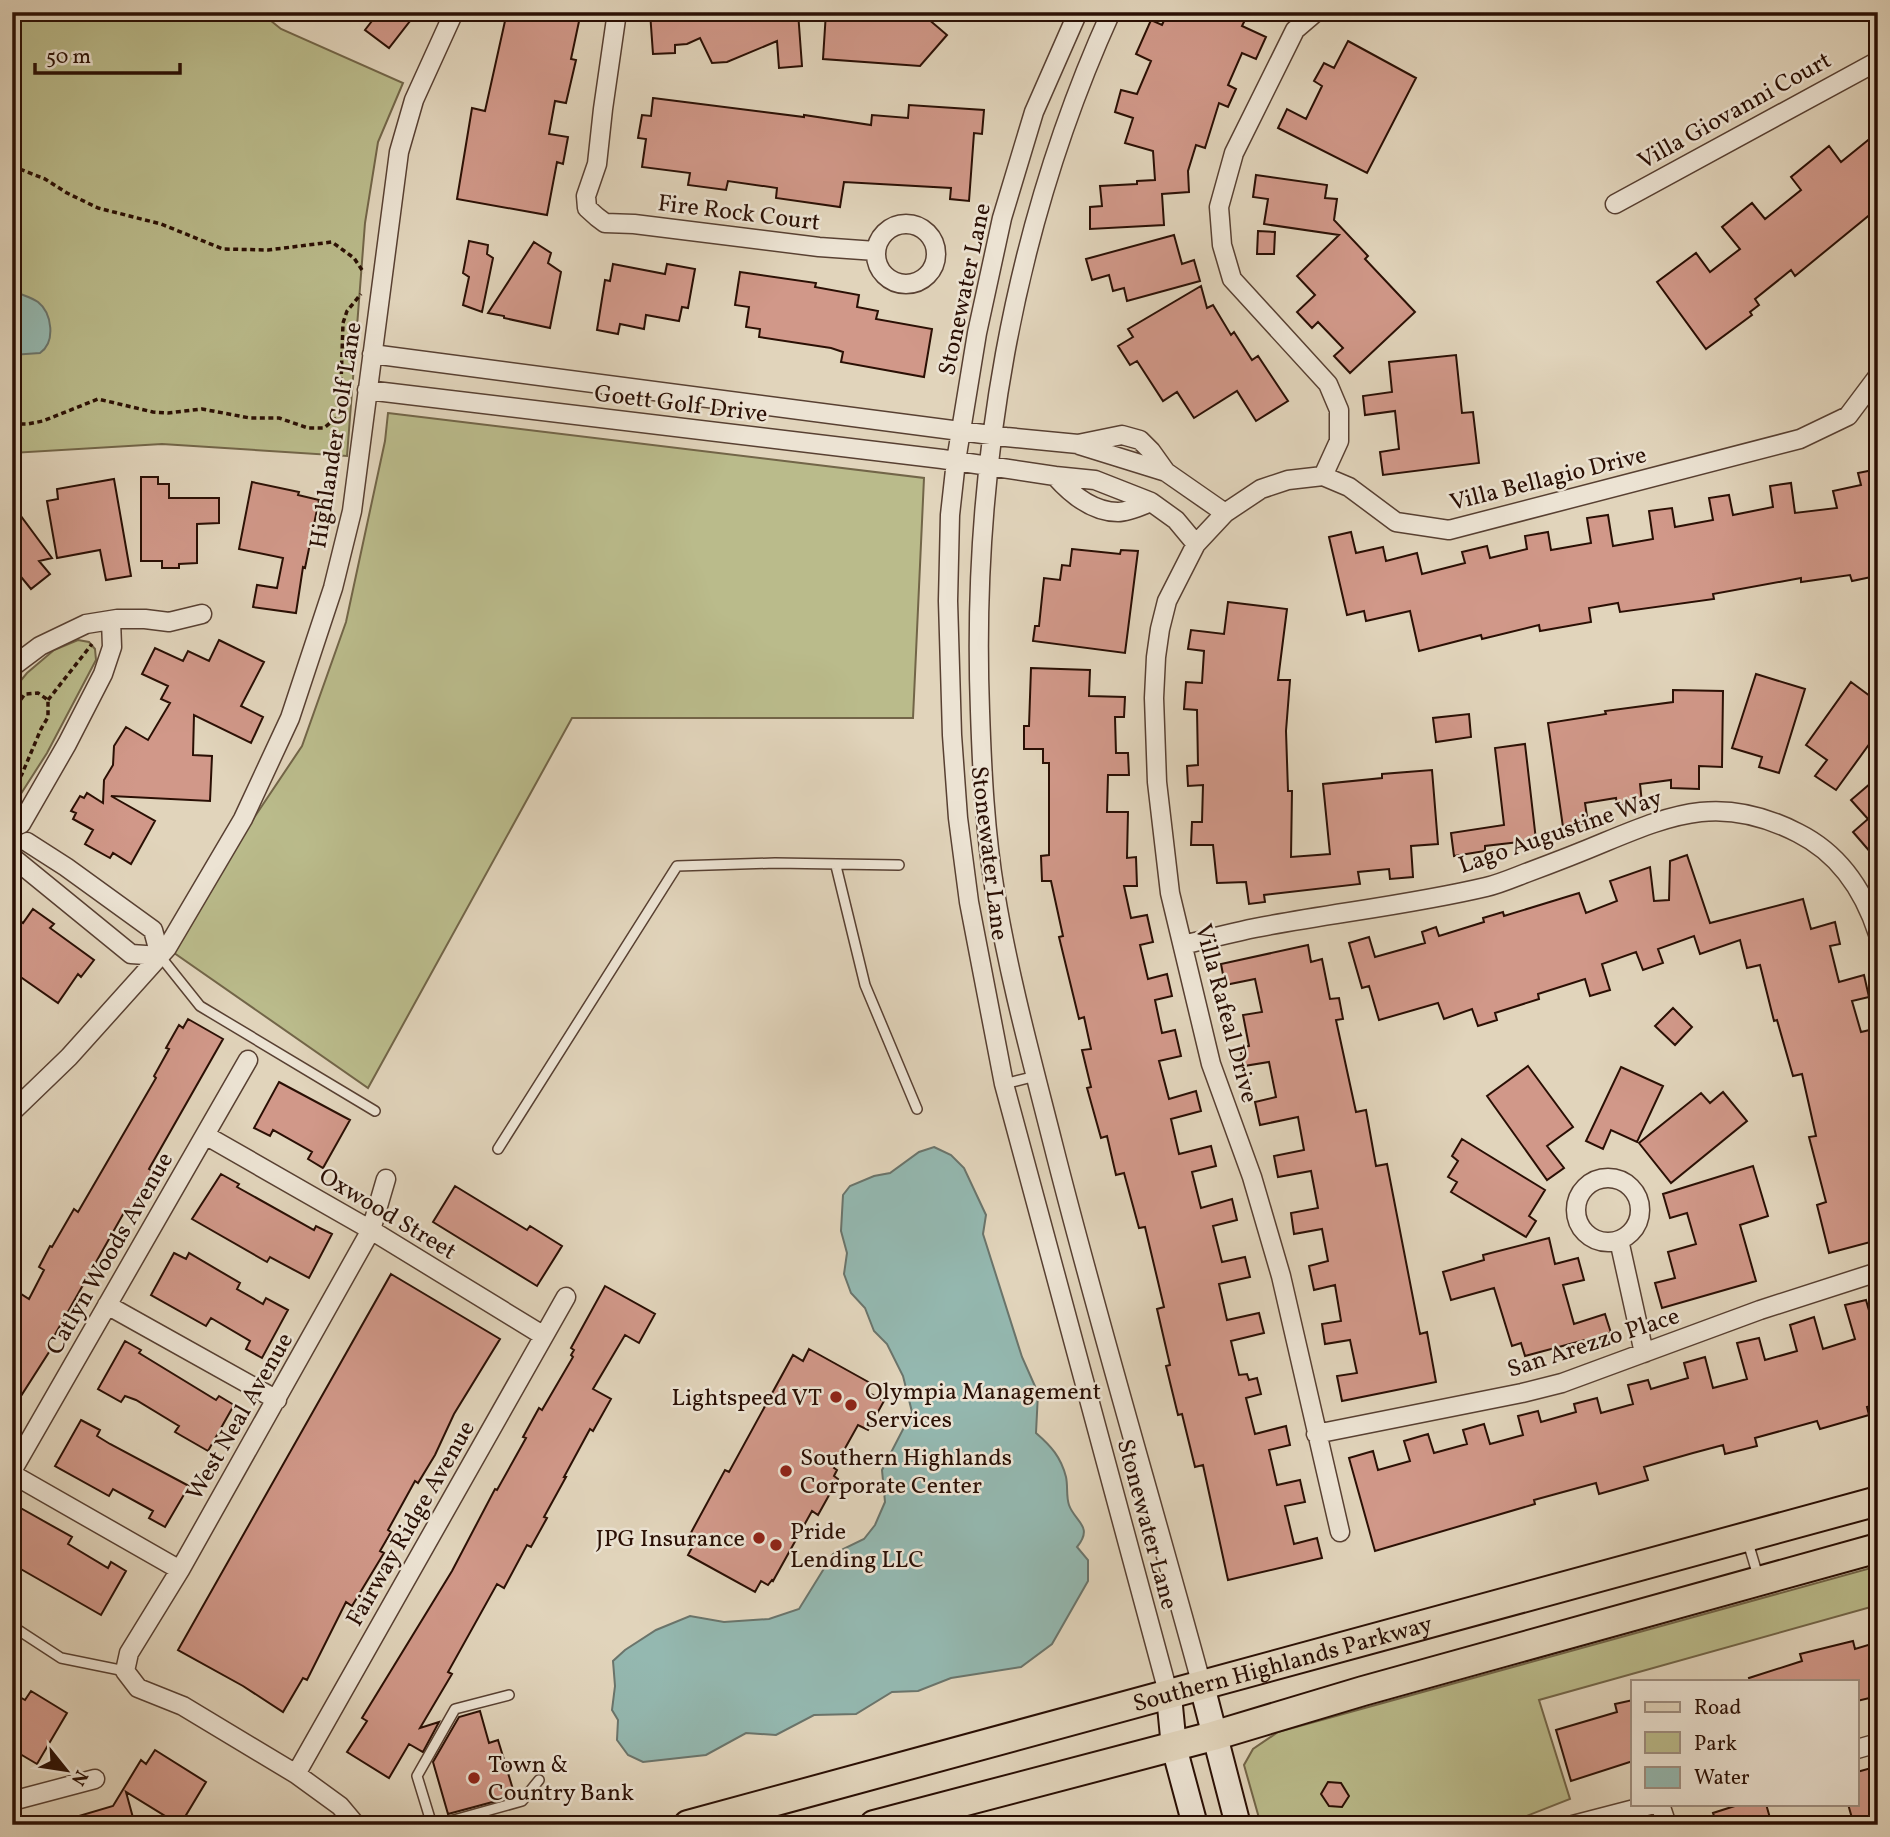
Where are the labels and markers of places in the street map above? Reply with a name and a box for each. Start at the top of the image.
place label: Olympia Management Services [865,1376,1101,1438]
place label: Lightspeed VT [671,1382,822,1416]
marker: Lightspeed VT [828,1389,844,1405]
marker: Olympia Management Services [843,1397,859,1413]
place label: Southern Highlands Corporate Center [800,1442,1012,1504]
marker: Southern Highlands Corporate Center [778,1463,794,1479]
place label: Pride Lending LLC [790,1516,924,1578]
place label: JPG Insurance [596,1523,745,1557]
marker: JPG Insurance [751,1530,767,1546]
marker: Pride Lending LLC [768,1537,784,1553]
place label: Town & Country Bank [488,1749,634,1811]
marker: Town & Country Bank [466,1770,482,1786]

